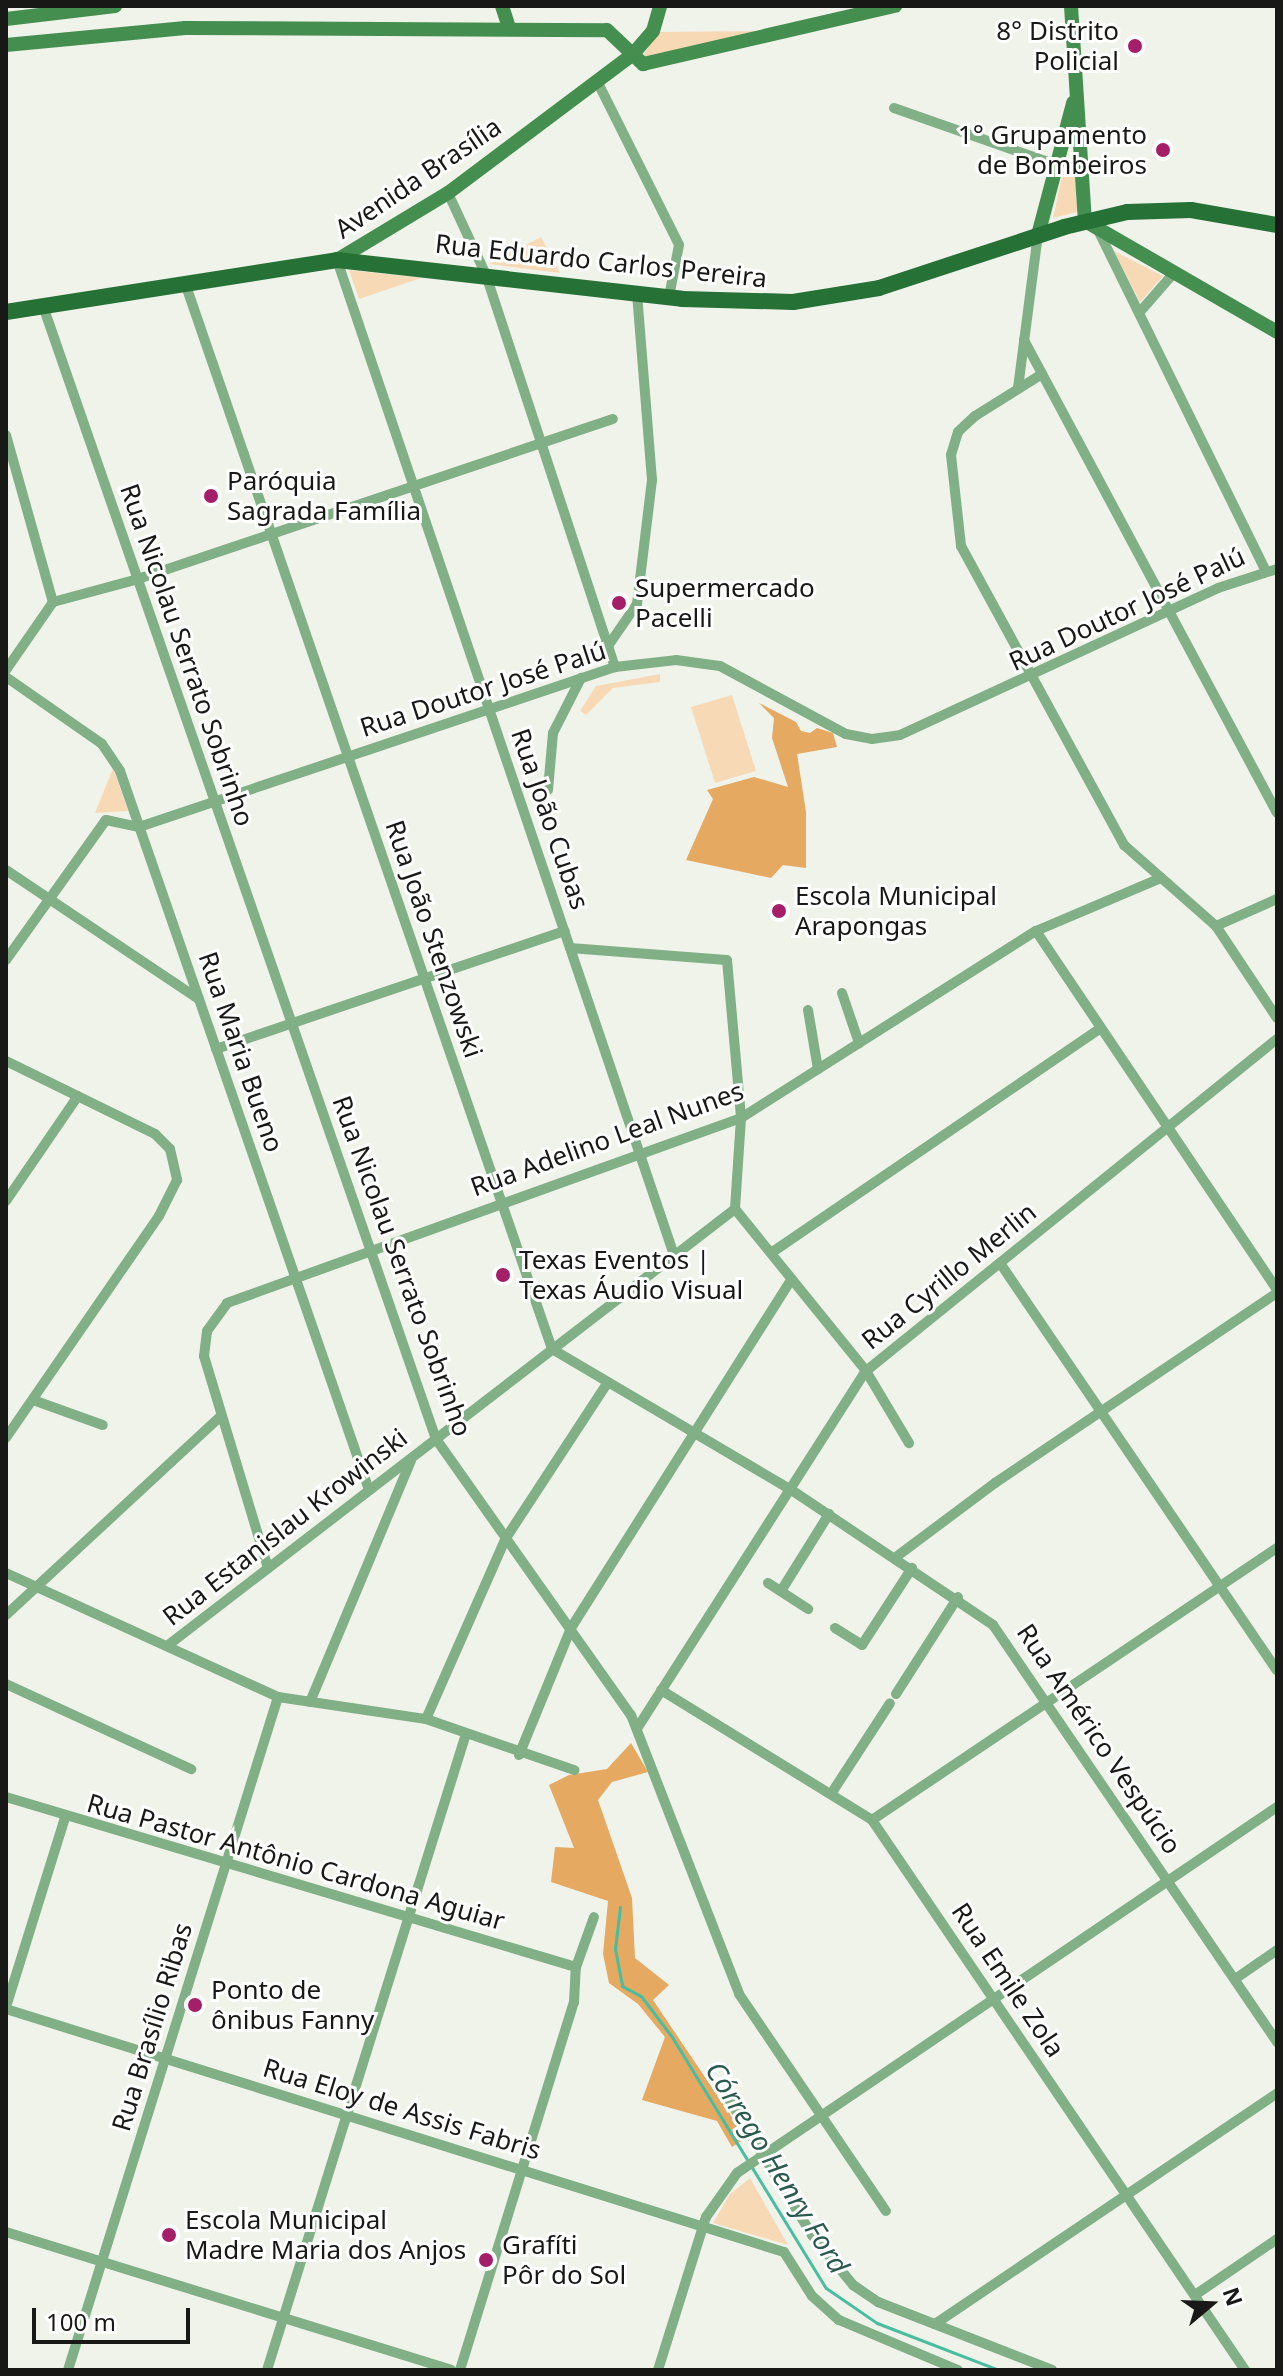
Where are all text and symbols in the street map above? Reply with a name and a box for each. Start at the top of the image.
place label: 8° Distrito Policial [996,15,1119,76]
marker: 8° Distrito Policial [1126,37,1144,55]
street label: Avenida Brasília [329,111,507,245]
place label: 1° Grupamento de Bombeiros [958,119,1147,180]
marker: 1° Grupamento de Bombeiros [1154,141,1172,159]
street label: Rua Eduardo Carlos Pereira [433,228,769,294]
place label: Paróquia Sagrada Família [227,465,421,526]
street label: Rua Nicolau Serrato Sobrinho [114,480,260,830]
marker: Paróquia Sagrada Família [202,487,220,505]
street label: Rua Doutor José Palú [1004,541,1250,677]
place label: Supermercado Pacelli [635,572,815,634]
marker: Supermercado Pacelli [610,594,628,612]
street label: Rua Doutor José Palú [356,634,610,744]
street label: Rua João Cubas [504,725,596,913]
street label: Rua João Stenzowski [379,816,489,1062]
place label: Escola Municipal Arapongas [795,880,997,942]
marker: Escola Municipal Arapongas [770,902,788,920]
street label: Rua Maria Bueno [192,948,290,1156]
street label: Rua Adelino Leal Nunes [466,1075,748,1203]
street label: Rua Nicolau Serrato Sobrinho [326,1091,478,1441]
street label: Rua Cyrillo Merlin [856,1196,1042,1356]
place label: Texas Eventos | Texas Áudio Visual [519,1244,743,1306]
marker: Texas Eventos | Texas Áudio Visual [494,1266,512,1284]
street label: Rua Estanislau Krowinski [157,1422,413,1632]
street label: Rua Américo Vespúcio [1010,1618,1188,1860]
street label: Rua Pastor Antônio Cardona Aguiar [84,1787,508,1937]
street label: Rua Emile Zola [945,1897,1071,2063]
street label: Rua Brasílio Ribas [105,1919,199,2135]
place label: Ponto de ônibus Fanny [211,1974,374,2036]
marker: Ponto de ônibus Fanny [186,1996,204,2014]
street label: Rua Eloy de Assis Fabris [259,2052,545,2166]
water label: Córrego Henry Ford [699,2055,857,2279]
place label: Escola Municipal Madre Maria dos Anjos [185,2204,466,2266]
marker: Escola Municipal Madre Maria dos Anjos [160,2226,178,2244]
place label: Grafíti Pôr do Sol [502,2229,626,2290]
marker: Grafíti Pôr do Sol [477,2251,495,2269]
north arrow [1171,2264,1251,2344]
text: N [1217,2283,1251,2310]
scale bar [36,2292,194,2342]
text: 100 m [46,2305,116,2338]

